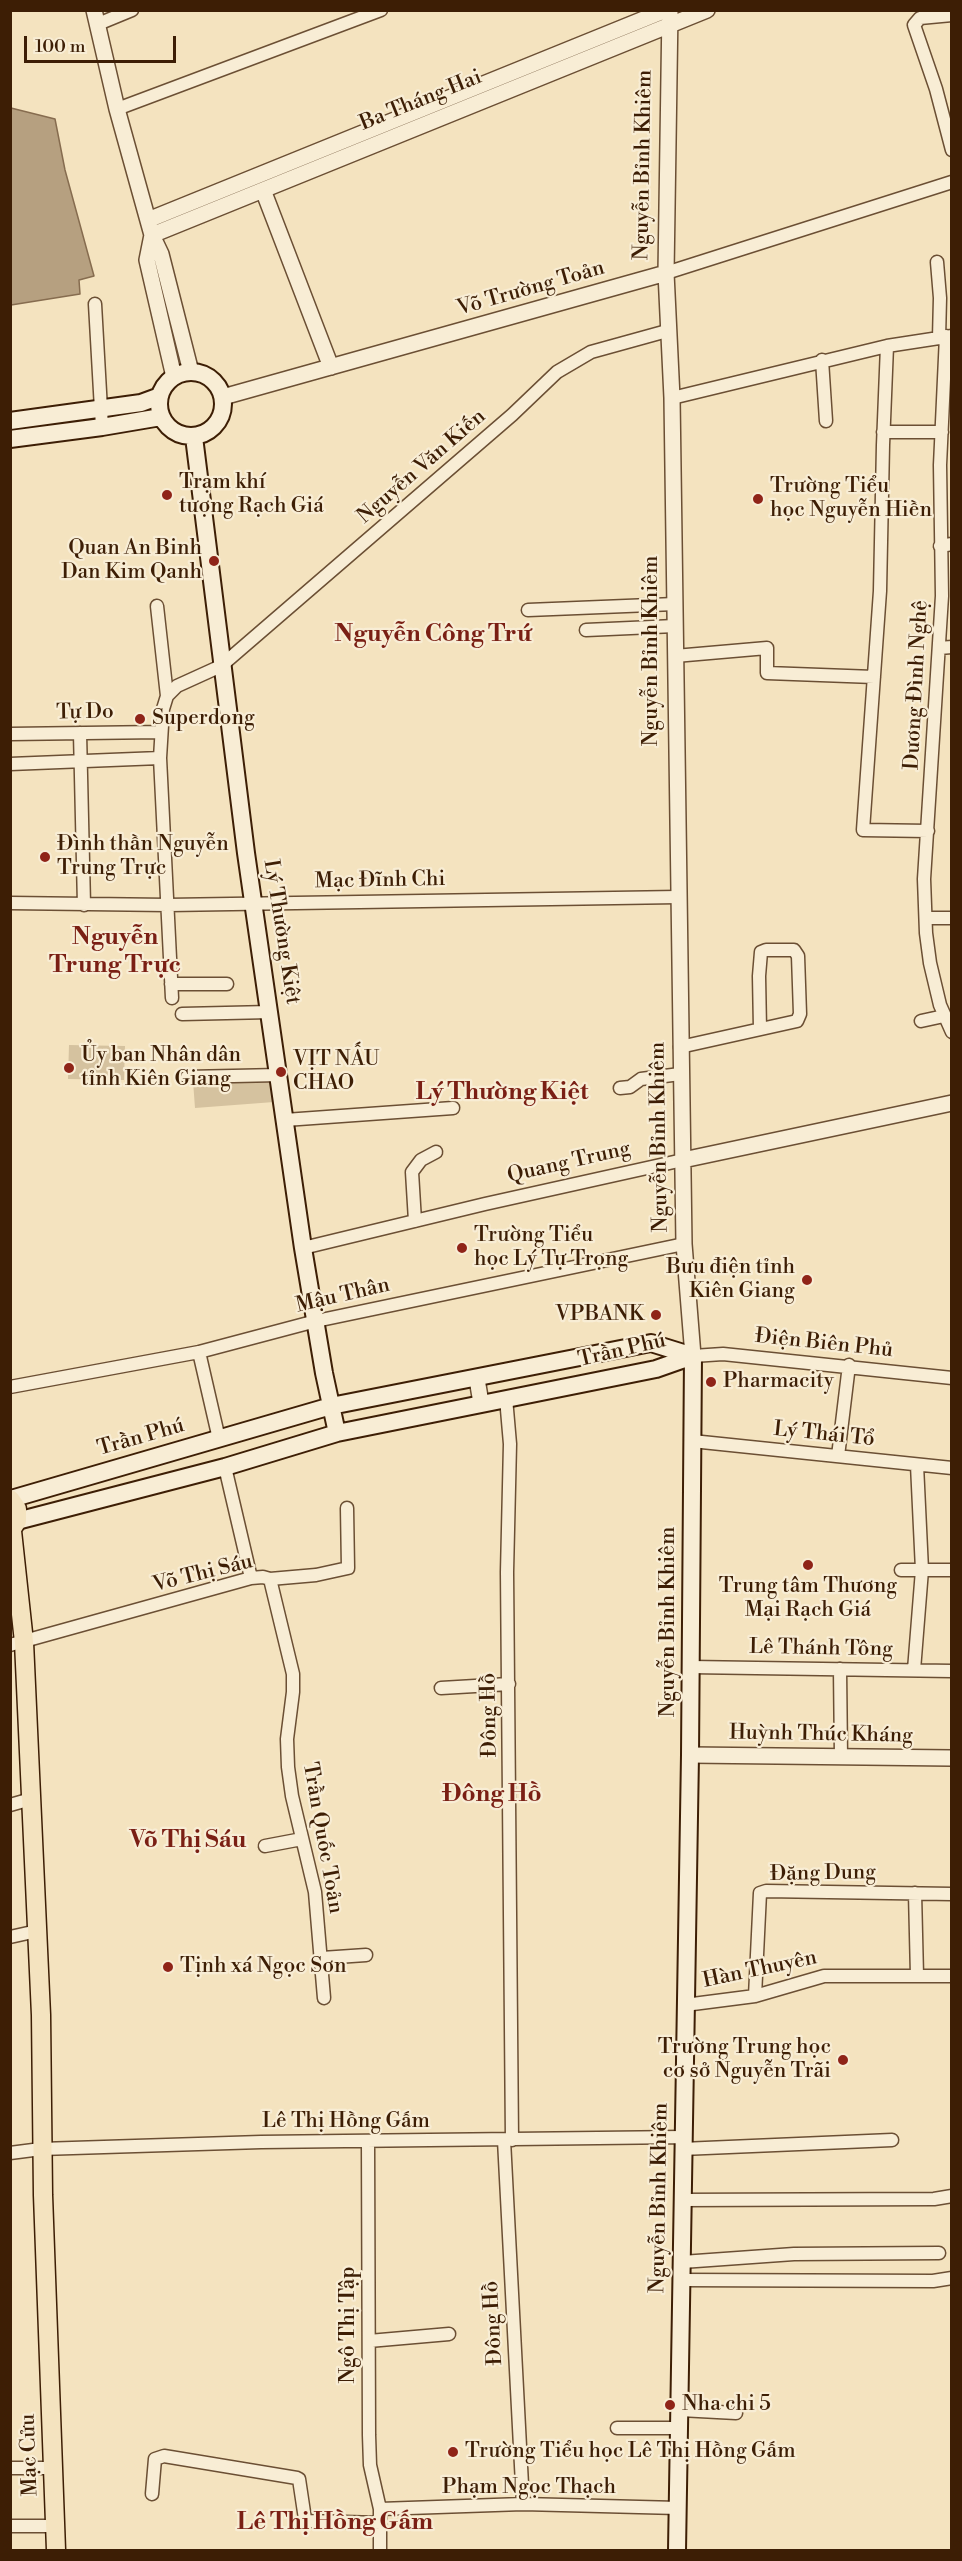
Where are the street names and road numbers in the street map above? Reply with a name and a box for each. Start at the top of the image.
street label: Ba Tháng Hai [356,65,486,137]
street label: Nguyễn Bỉnh Khiêm [630,69,658,261]
street label: Võ Trường Toản [454,256,608,322]
street label: Nguyễn Văn Kiến [353,404,491,530]
street label: Nguyễn Bỉnh Khiêm [639,556,665,746]
street label: Dương Đình Nghệ [900,599,934,771]
street label: Tự Do [56,700,114,726]
street label: Lý Thường Kiệt [257,858,305,1006]
street label: Mạc Đĩnh Chi [314,867,446,895]
street label: Nguyễn Bỉnh Khiêm [646,1041,674,1233]
street label: Quang Trung [505,1137,633,1189]
street label: Mậu Thân [294,1273,392,1319]
street label: Điện Biên Phủ [754,1324,894,1364]
street label: Trần Phú [576,1329,668,1373]
street label: Trần Phú [95,1414,187,1462]
street label: Lý Thái Tổ [772,1417,876,1453]
street label: Nguyễn Bỉnh Khiêm [656,1527,682,1717]
street label: Võ Thị Sáu [150,1549,256,1599]
street label: Lê Thánh Tông [749,1635,893,1663]
street label: Đông Hồ [477,1673,503,1757]
street label: Huỳnh Thúc Kháng [729,1721,913,1749]
street label: Trần Quốc Toản [296,1760,348,1916]
street label: Đặng Dung [770,1860,876,1888]
street label: Hàn Thuyên [701,1946,819,1994]
street label: Nguyễn Bỉnh Khiêm [646,2102,674,2294]
street label: Lê Thị Hồng Gấm [262,2109,430,2135]
street label: Ngô Thị Tập [336,2266,362,2384]
street label: Đông Hồ [479,2280,509,2366]
street label: Mạc Cửu [16,2413,44,2497]
street label: Phạm Ngọc Thạch [442,2475,616,2501]

